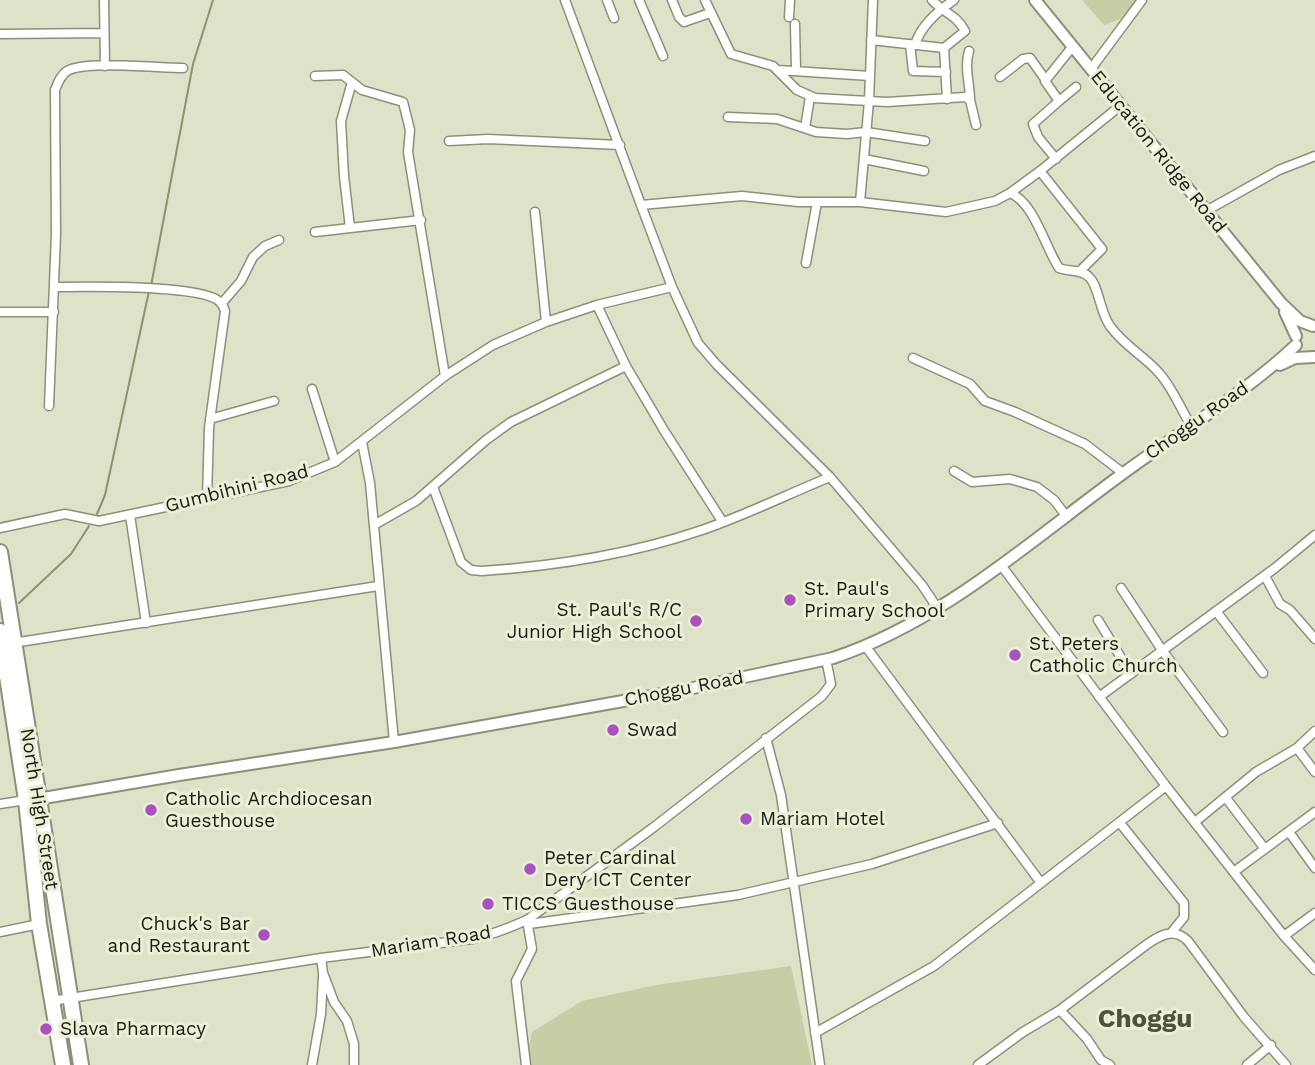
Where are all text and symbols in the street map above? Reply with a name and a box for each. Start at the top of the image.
street label: Education Ridge Road [1085,66,1231,238]
street label: Choggu Road [1141,377,1253,465]
street label: Gumbihini Road [163,460,311,518]
place label: St. Paul's Primary School [804,578,944,622]
marker: St. Paul's Primary School [782,592,798,608]
place label: St. Paul's R/C Junior High School [507,599,682,643]
marker: St. Paul's R/C Junior High School [688,613,704,629]
place label: St. Peters Catholic Church [1029,633,1178,677]
marker: St. Peters Catholic Church [1007,647,1023,663]
street label: Choggu Road [622,666,746,712]
place label: Swad [627,719,678,741]
marker: Swad [605,722,621,738]
street label: North High Street [15,727,63,891]
place label: Catholic Archdiocesan Guesthouse [165,788,372,832]
marker: Catholic Archdiocesan Guesthouse [143,802,159,818]
place label: Mariam Hotel [760,808,885,830]
marker: Mariam Hotel [738,811,754,827]
place label: Peter Cardinal Dery ICT Center [544,847,692,891]
marker: Peter Cardinal Dery ICT Center [522,861,538,877]
place label: TICCS Guesthouse [502,893,674,915]
marker: TICCS Guesthouse [480,896,496,912]
place label: Chuck's Bar and Restaurant [108,913,250,957]
street label: Mariam Road [369,921,493,963]
marker: Chuck's Bar and Restaurant [256,927,272,943]
district label: Choggu [1098,1003,1192,1035]
place label: Slava Pharmacy [60,1018,206,1040]
marker: Slava Pharmacy [38,1021,54,1037]

